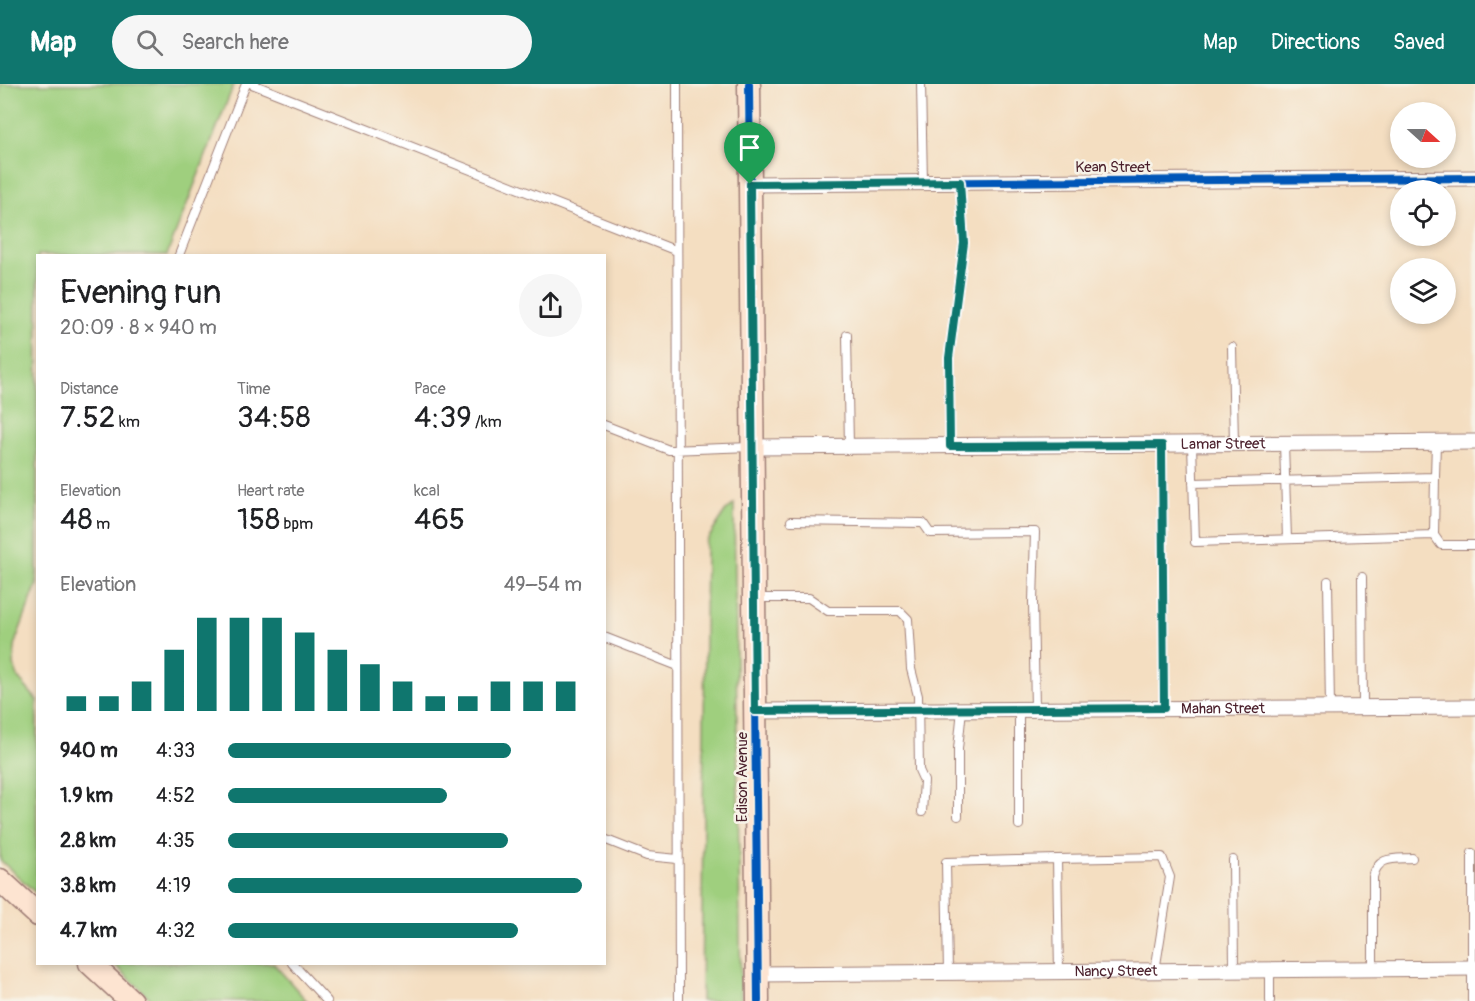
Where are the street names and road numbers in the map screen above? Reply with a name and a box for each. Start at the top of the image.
street label: Kean Street [1075,158,1152,177]
street label: Lamar Street [1180,434,1267,454]
street label: Mahan Street [1181,699,1266,719]
street label: Edison Avenue [733,731,752,822]
street label: Nancy Street [1074,962,1159,981]

